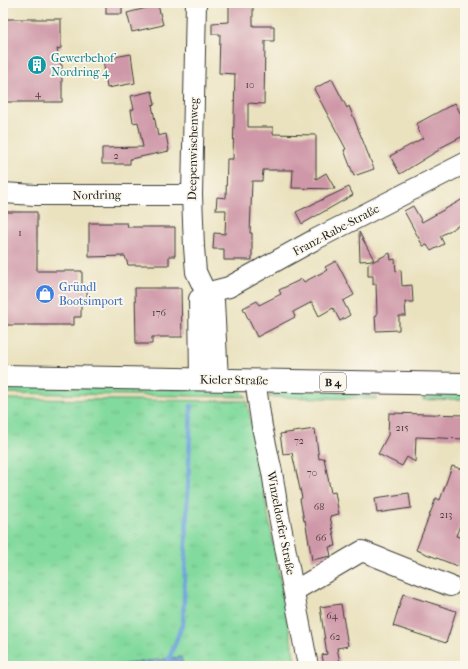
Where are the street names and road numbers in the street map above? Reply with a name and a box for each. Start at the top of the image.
street label: Deepenwischenweg [185,97,201,200]
street label: Nordring [73,188,122,202]
street label: Franz-Rabe-Straße [290,201,382,259]
street label: Kieler Straße [200,372,268,388]
road number: B 4 [320,373,346,391]
street label: Winzeldorfer Straße [264,469,298,576]

